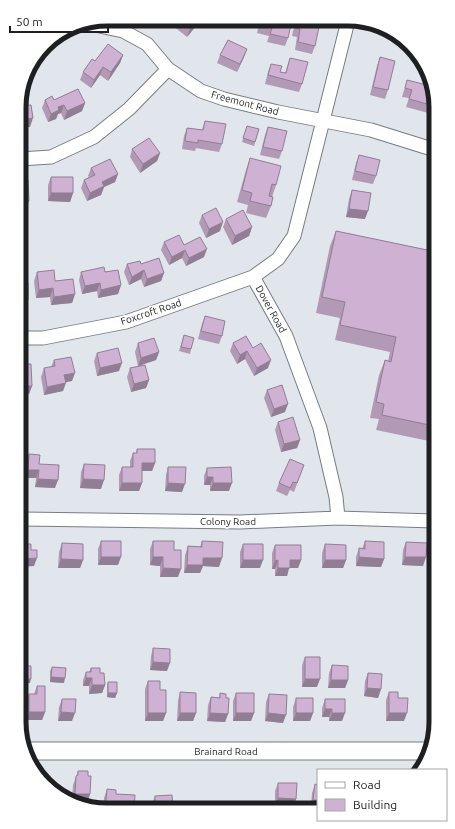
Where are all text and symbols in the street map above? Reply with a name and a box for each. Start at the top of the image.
scale bar [10,8,108,34]
text: 50 m [16,15,43,28]
street label: Freemont Road [210,89,280,117]
street label: Dover Road [253,283,289,335]
street label: Foxcroft Road [119,297,183,327]
street label: Colony Road [200,516,256,527]
street label: Brainard Road [194,746,258,757]
legend [317,769,447,821]
text: Road [353,778,381,791]
text: Building [353,798,397,811]

